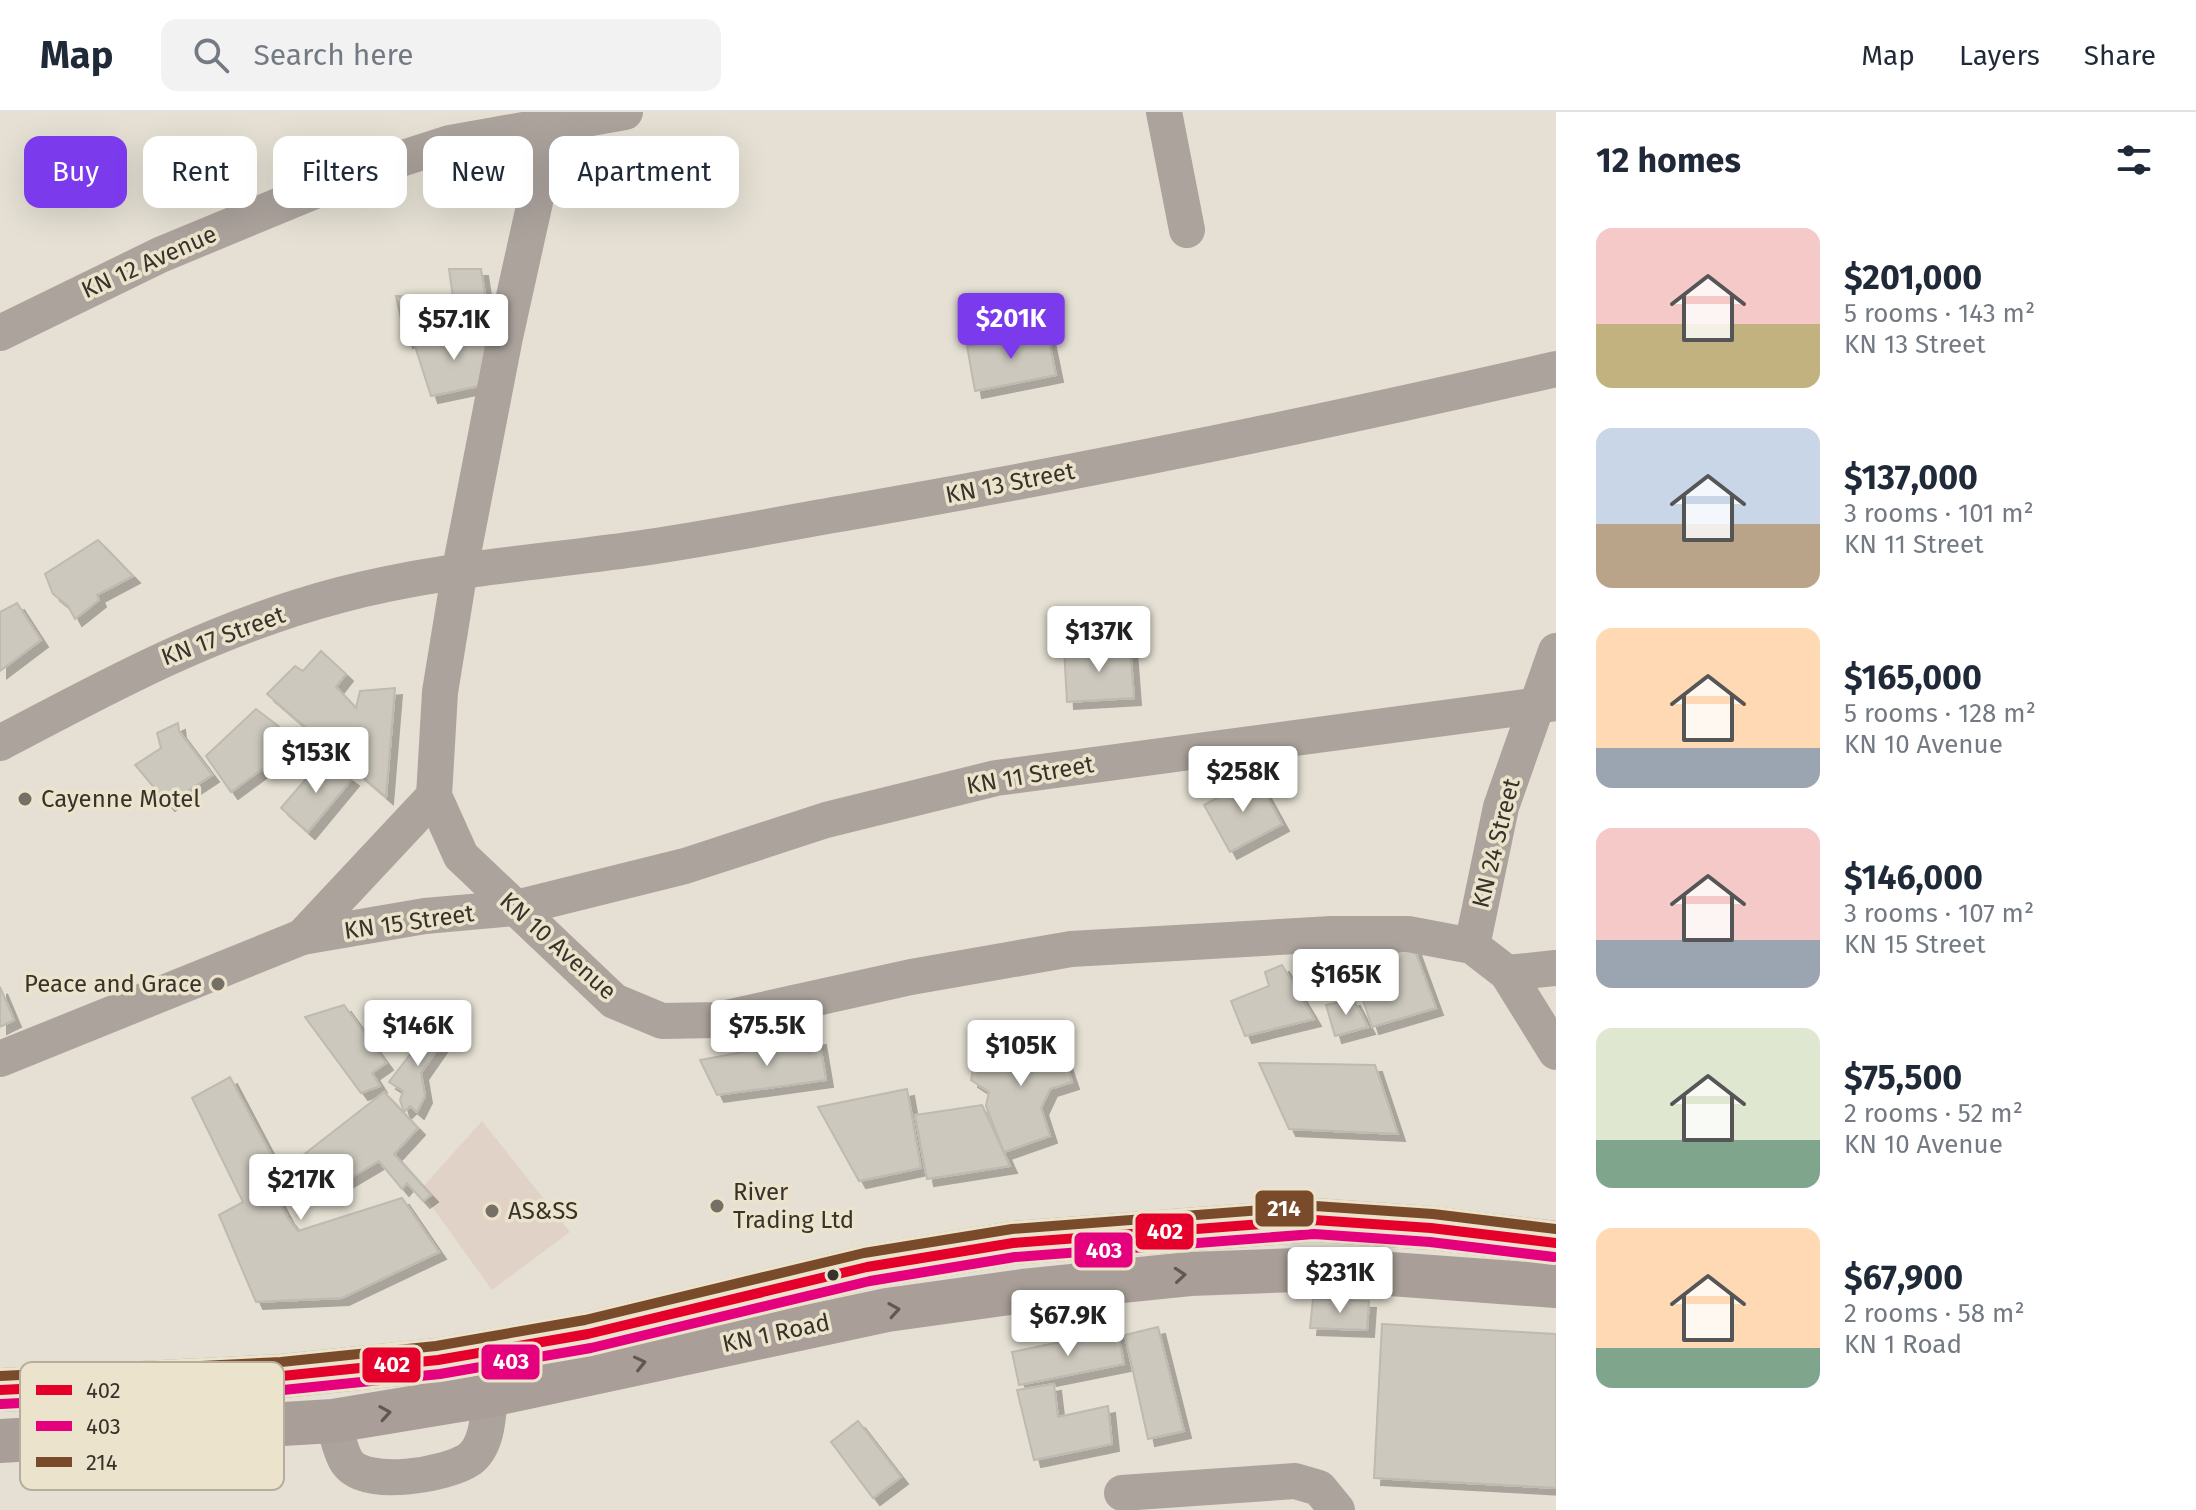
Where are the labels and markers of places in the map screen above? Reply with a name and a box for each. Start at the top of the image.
pin: $201K [955,293,1067,361]
pin: $57.1K [389,294,519,362]
pin: $137K [1043,606,1155,674]
pin: $153K [260,727,372,795]
pin: $258K [1187,746,1299,814]
place label: Cayenne Motel [41,785,200,813]
marker: Cayenne Motel [16,790,34,808]
pin: $165K [1290,949,1402,1017]
place label: Peace and Grace [24,970,202,998]
marker: Peace and Grace [209,975,227,993]
pin: $146K [362,1000,474,1068]
pin: $75.5K [702,1000,832,1068]
pin: $105K [965,1020,1077,1088]
pin: $217K [245,1154,357,1222]
place label: River Trading Ltd [733,1178,854,1234]
place label: AS&SS [508,1197,578,1225]
marker: River Trading Ltd [708,1197,726,1215]
marker: AS&SS [483,1202,501,1220]
pin: $231K [1284,1247,1396,1315]
unlabelled marker [825,1267,841,1283]
pin: $67.9K [1003,1290,1133,1358]

